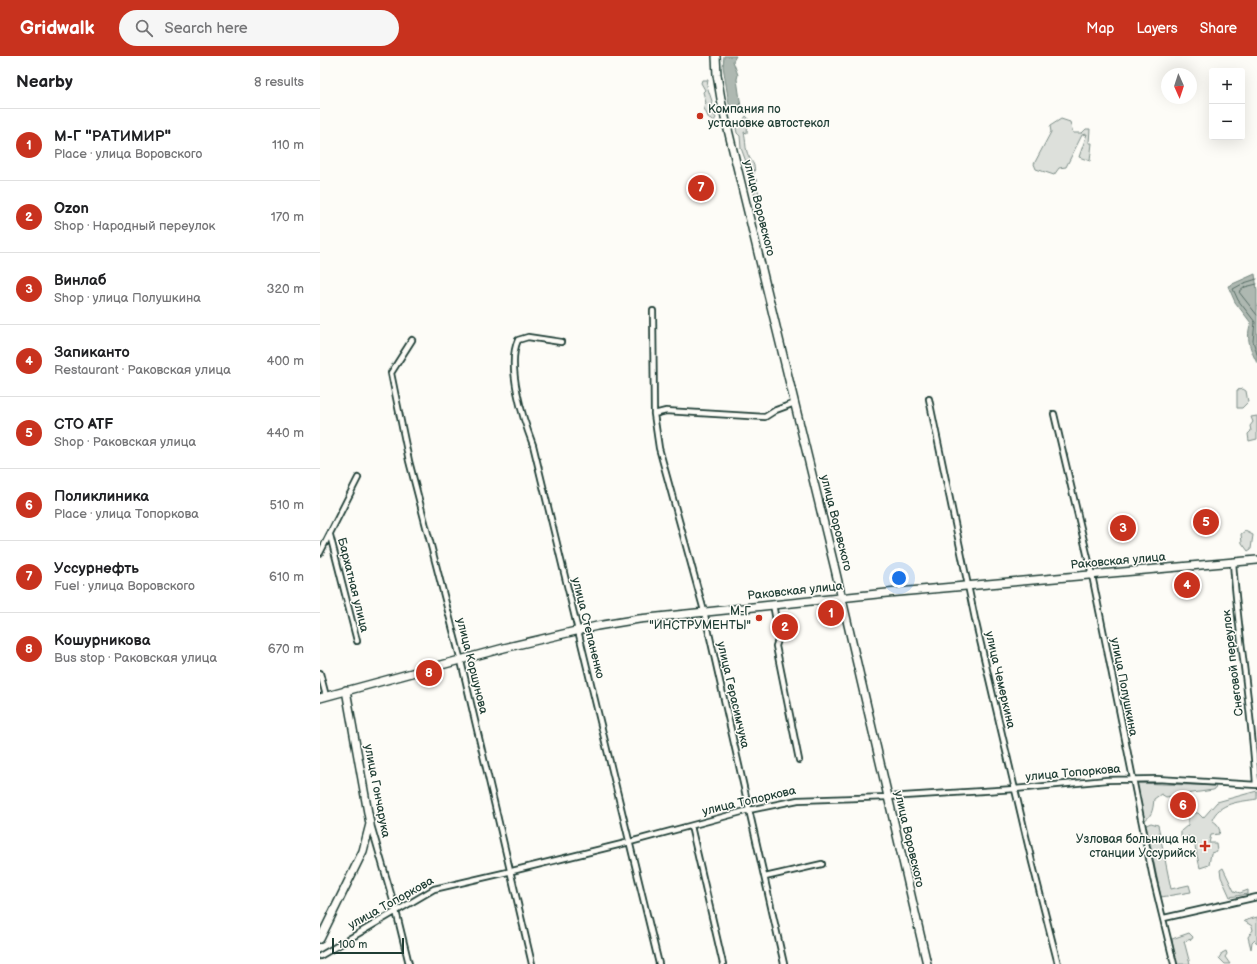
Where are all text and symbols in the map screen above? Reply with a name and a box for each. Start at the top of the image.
search box [119,10,399,46]
text: Gridwalk [20,17,95,40]
icon: search [133,17,155,39]
text: Search here [165,19,248,38]
text: Map [1086,20,1114,37]
text: Layers [1136,20,1178,37]
text: Share [1200,20,1237,37]
north arrow [1161,68,1197,104]
map controls [1209,68,1245,140]
button: + [1209,68,1245,104]
text: Nearby [16,72,73,92]
text: 8 results [254,74,304,90]
place label: Компания по установке автостекол [708,102,830,131]
button: − [1209,104,1245,140]
marker: Компания по установке автостекол [695,111,705,121]
text: М-Г "РАТИМИР" [54,127,171,146]
text: 1 [26,137,32,153]
text: 110 m [272,137,304,153]
text: Place · улица Воровского [54,146,202,162]
street label: улица Воровского [740,158,778,258]
pin: 7 [688,173,714,203]
text: Ozon [54,199,89,218]
text: 2 [25,209,33,225]
text: 170 m [271,209,304,225]
text: Shop · Народный переулок [54,218,216,234]
text: Винлаб [54,271,107,290]
text: 3 [25,281,33,297]
text: 320 m [266,281,304,297]
text: Shop · улица Полушкина [54,290,201,306]
text: Запиканто [54,343,130,362]
text: 4 [25,353,33,369]
text: 400 m [267,353,304,369]
text: Restaurant · Раковская улица [54,362,231,378]
text: СТО ATF [54,415,113,434]
text: 5 [25,425,33,441]
text: 440 m [266,425,304,441]
text: Shop · Раковская улица [54,434,196,450]
street label: улица Воровского [817,473,855,573]
text: Поликлиника [54,487,149,506]
text: 6 [25,497,33,513]
text: 510 m [270,497,304,513]
text: Place · улица Топоркова [54,506,199,522]
pin: 5 [1193,507,1219,537]
pin: 3 [1110,513,1136,543]
street label: Бархатная улица [334,536,372,634]
street label: Раковская улица [1070,549,1166,573]
text: Уссурнефть [54,559,139,578]
your location [889,568,909,588]
text: 7 [25,569,33,585]
text: 610 m [269,569,304,585]
pin: 4 [1174,570,1200,600]
street label: улица Степаненко [568,576,608,680]
text: Fuel · улица Воровского [54,578,195,594]
street label: Раковская улица [747,579,843,603]
pin: 1 [818,598,844,628]
place label: М-Г "ИНСТРУМЕНТЫ" [649,604,751,633]
street label: Снеговой переулок [1219,608,1247,717]
pin: 2 [772,612,798,642]
marker: М-Г "ИНСТРУМЕНТЫ" [754,613,764,623]
street label: улица Коршунова [453,616,491,716]
street label: улица Чемеркина [982,630,1018,730]
text: Кошурникова [54,631,150,650]
street label: улица Полушкина [1107,636,1141,738]
street label: улица Герасимчука [713,640,753,750]
text: 8 [25,641,33,657]
text: 670 m [268,641,304,657]
text: Bus stop · Раковская улица [54,650,217,666]
pin: 8 [416,658,442,688]
street label: улица Гончарука [361,743,393,839]
street label: улица Топоркова [1025,761,1121,785]
street label: улица Топоркова [701,783,797,819]
street label: улица Воровского [891,789,927,889]
pin: 6 [1170,790,1196,820]
place label: Узловая больница на станции Уссурийск [1076,832,1197,861]
marker: Узловая больница на станции Уссурийск [1199,840,1211,852]
street label: улица Топоркова [346,873,436,933]
scale bar [332,936,404,955]
text: 100 m [338,938,367,951]

